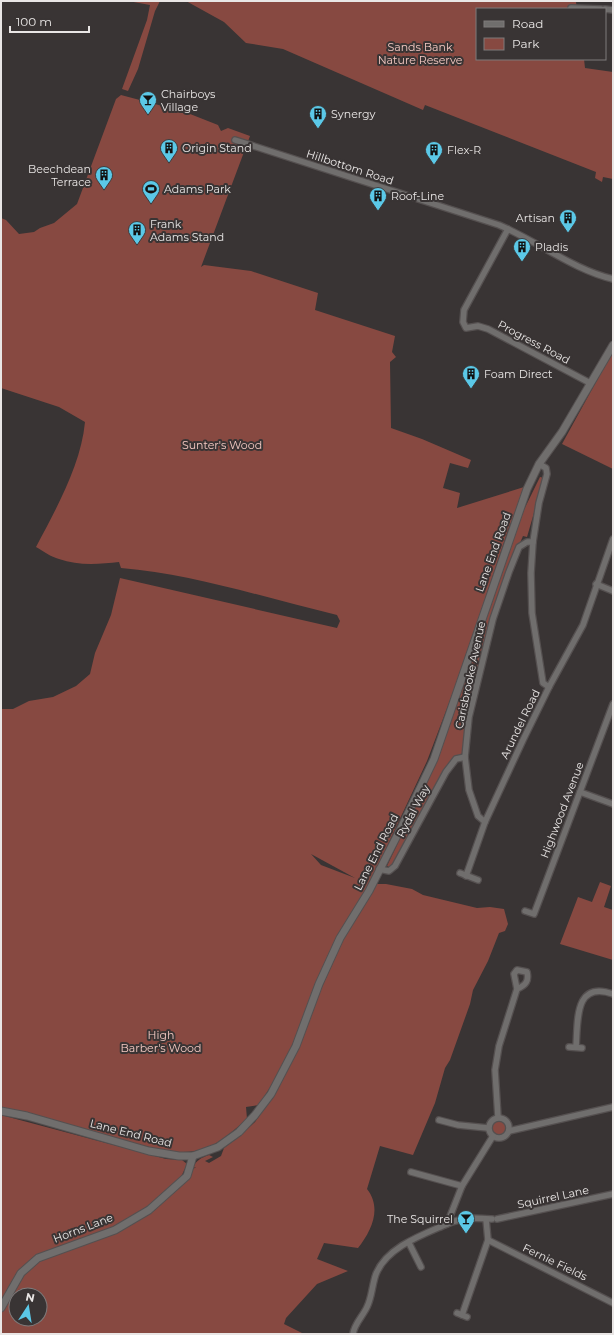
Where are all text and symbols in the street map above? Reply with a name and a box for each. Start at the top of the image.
scale bar [10,8,89,34]
legend [476,8,606,60]
text: 100 m [16,14,52,29]
text: Road [512,16,543,31]
text: Park [512,36,540,51]
park label: Sands Bank Nature Reserve [378,40,463,67]
place label: Chairboys Village [161,87,216,114]
bar icon: Chairboys Village [138,90,158,115]
building icon: Synergy [308,104,328,129]
place label: Synergy [331,107,376,121]
building icon: Origin Stand [159,138,179,163]
building icon: Flex-R [424,140,444,165]
place label: Origin Stand [182,141,252,155]
place label: Flex-R [447,143,481,157]
street label: Hillbottom Road [305,146,395,188]
place label: Beechdean Terrace [28,162,91,189]
building icon: Beechdean Terrace [94,165,114,190]
sports icon: Adams Park [141,179,161,204]
place label: Adams Park [164,182,231,196]
building icon: Roof-Line [368,186,388,211]
place label: Roof-Line [391,189,444,203]
building icon: Artisan [558,208,578,233]
place label: Artisan [516,211,555,225]
place label: Frank Adams Stand [150,217,224,244]
building icon: Frank Adams Stand [127,220,147,245]
building icon: Pladis [512,237,532,262]
place label: Pladis [535,240,569,254]
street label: Progress Road [496,317,572,367]
building icon: Foam Direct [461,364,481,389]
place label: Foam Direct [484,367,553,381]
park label: Sunter's Wood [182,438,262,452]
street label: Lane End Road [472,510,514,594]
street label: Carisbrooke Avenue [452,620,488,730]
street label: Arundel Road [497,687,543,761]
street label: Highwood Avenue [537,760,587,860]
street label: Rydal Way [393,782,433,840]
street label: Lane End Road [351,811,401,893]
park label: High Barber's Wood [121,1028,201,1055]
street label: Lane End Road [89,1116,173,1150]
street label: Squirrel Lane [516,1183,590,1211]
bar icon: The Squirrel [456,1209,476,1234]
street label: Horns Lane [51,1210,115,1246]
place label: The Squirrel [387,1212,453,1226]
street label: Fernie Fields [520,1240,590,1284]
north arrow [8,1287,48,1327]
text: N [24,1289,36,1305]

